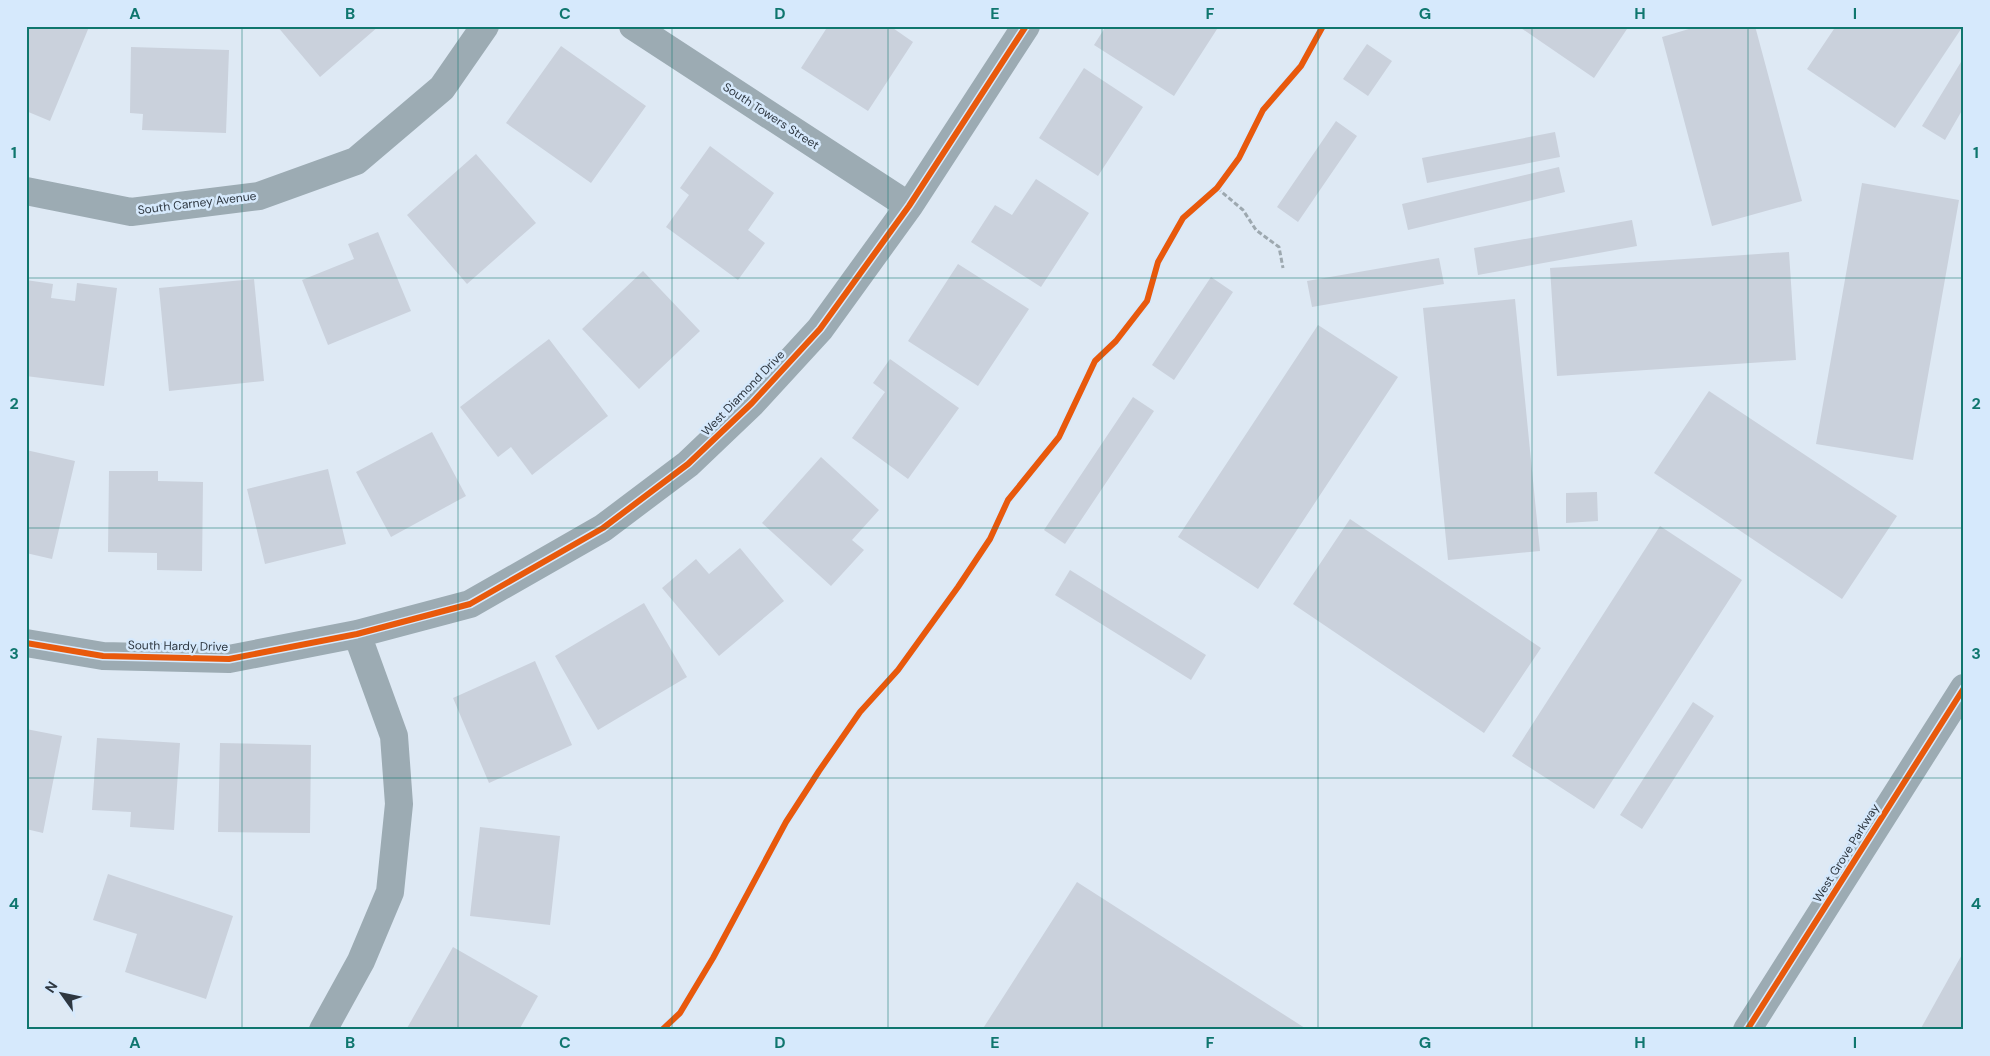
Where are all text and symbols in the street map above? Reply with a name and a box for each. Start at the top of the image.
text: A [129,3,141,24]
text: B [345,3,355,24]
text: C [559,3,571,24]
text: D [774,3,786,24]
text: E [990,3,1000,24]
text: F [1206,3,1215,24]
text: G [1419,3,1431,24]
text: H [1634,3,1646,24]
text: I [1853,3,1857,24]
street label: South Towers Street [720,79,822,153]
text: 1 [11,142,17,163]
text: 1 [1973,142,1979,163]
street label: South Carney Avenue [137,188,257,218]
street label: West Diamond Drive [698,347,788,439]
text: 2 [9,393,19,414]
text: 2 [1971,393,1981,414]
street label: South Hardy Drive [128,637,229,655]
text: 3 [9,643,19,664]
text: 3 [1971,643,1981,664]
street label: West Grove Parkway [1809,800,1883,905]
text: 4 [9,893,19,914]
text: 4 [1971,893,1981,914]
north arrow [38,968,88,1018]
text: N [41,978,61,996]
text: A [129,1032,141,1053]
text: B [345,1032,355,1053]
text: C [559,1032,571,1053]
text: D [774,1032,786,1053]
text: E [990,1032,1000,1053]
text: F [1206,1032,1215,1053]
text: G [1419,1032,1431,1053]
text: H [1634,1032,1646,1053]
text: I [1853,1032,1857,1053]

